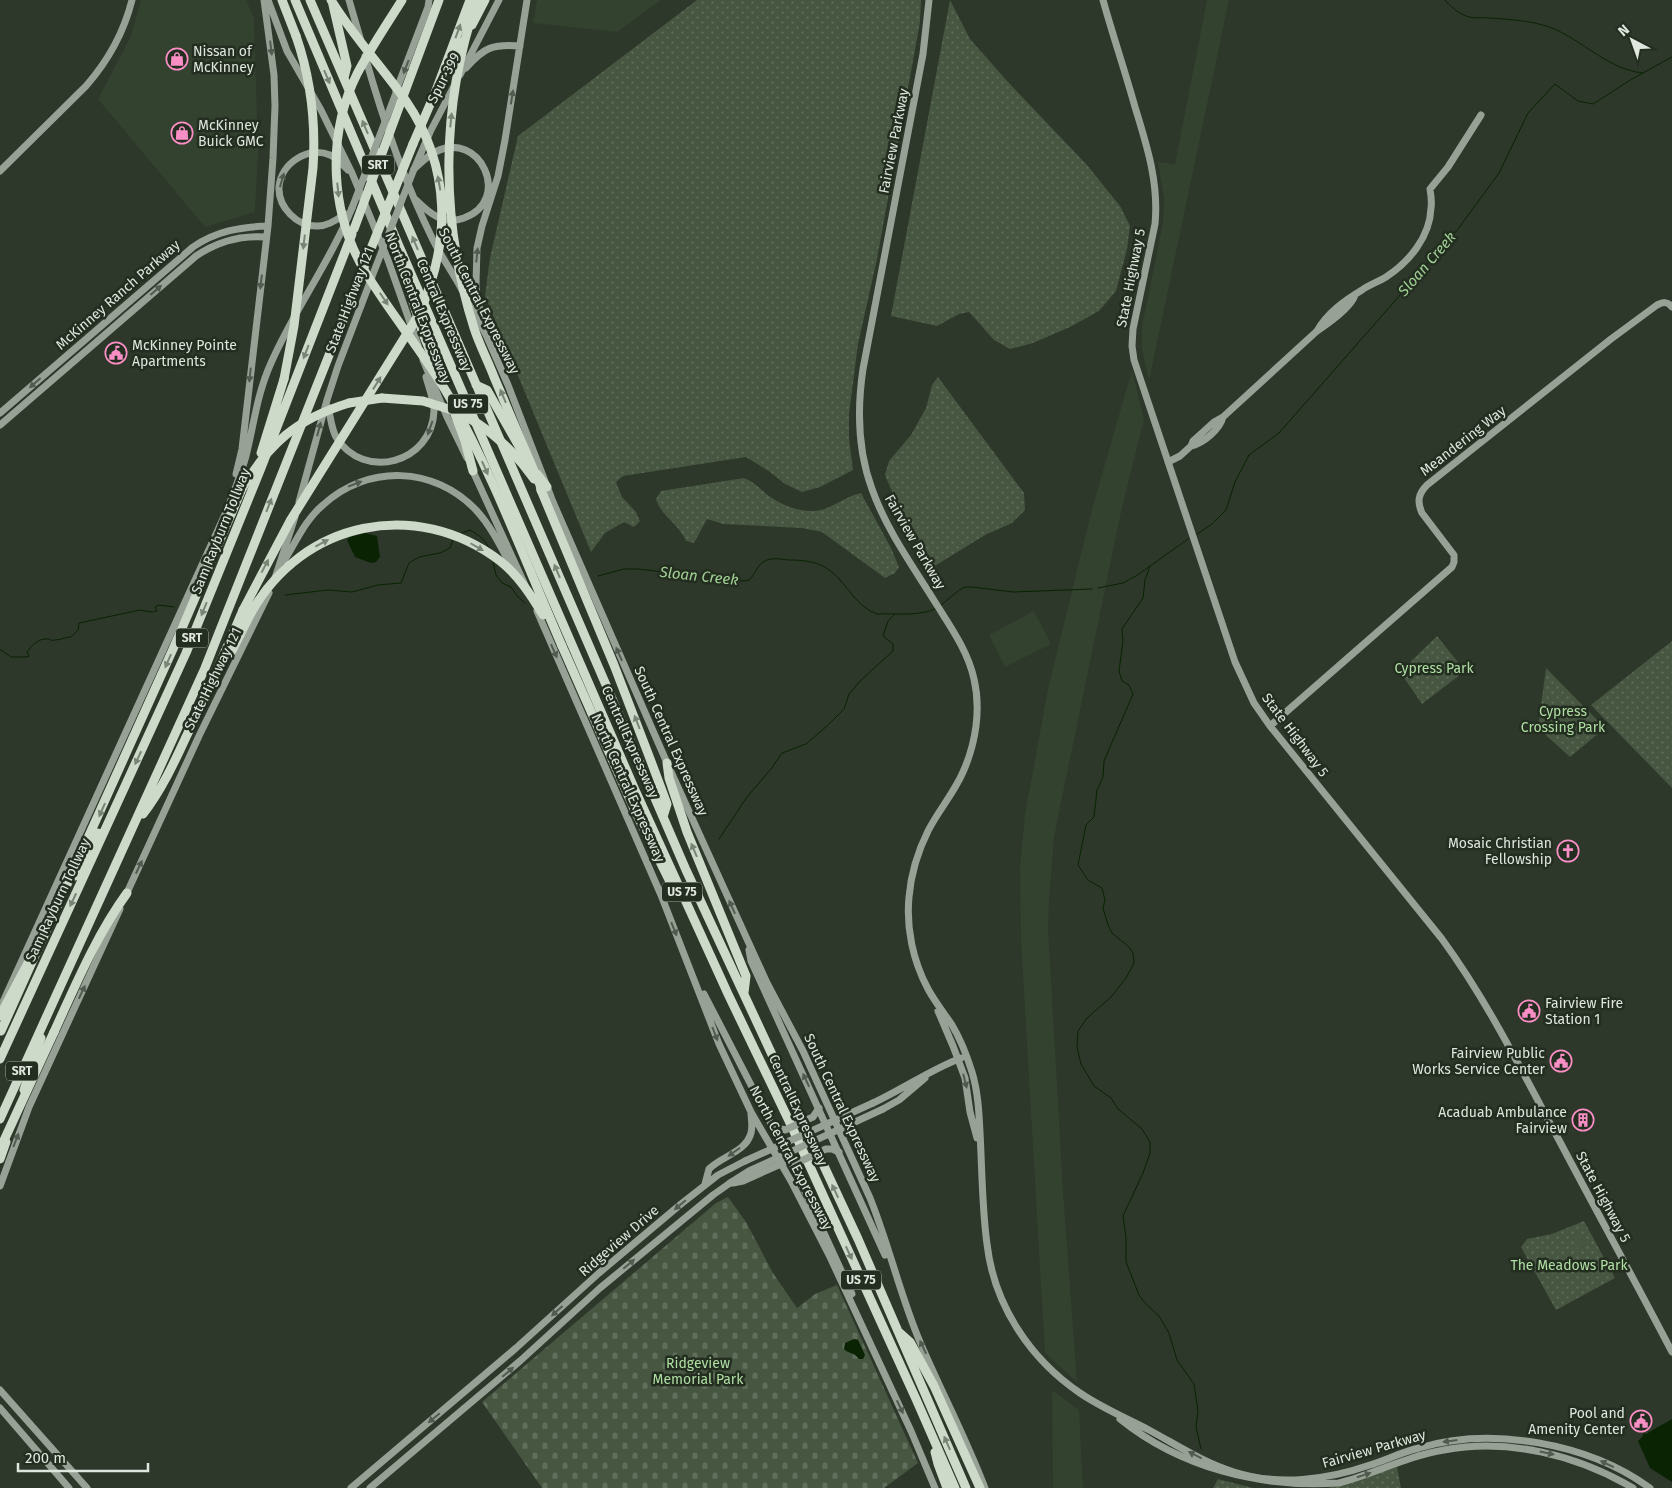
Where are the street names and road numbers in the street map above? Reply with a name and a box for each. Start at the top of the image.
street label: Spur 399 [424,50,464,106]
street label: Fairview Parkway [875,87,913,195]
road number: SRT [362,156,394,174]
street label: South Central Expressway [435,225,523,377]
street label: State Highway 5 [1113,227,1149,329]
street label: North Central Expressway [381,230,455,386]
street label: McKinney Ranch Parkway [52,236,184,354]
street label: State Highway 121 [322,245,378,355]
street label: Central Expressway [413,256,475,374]
road number: US 75 [448,394,488,414]
street label: Meandering Way [1417,402,1509,480]
street label: Sam Rayburn Tollway [188,465,254,596]
street label: Fairview Parkway [881,491,949,593]
street label: State Highway 121 [181,625,245,733]
road number: SRT [176,628,208,648]
street label: South Central Expressway [630,664,712,818]
street label: Central Expressway [598,683,662,801]
street label: State Highway 5 [1258,690,1332,780]
street label: North Central Expressway [587,711,669,865]
street label: Sam Rayburn Tollway [22,835,94,964]
road number: US 75 [662,882,702,902]
street label: South Central Expressway [800,1031,884,1185]
street label: Central Expressway [765,1052,831,1168]
road number: SRT [6,1062,38,1080]
street label: North Central Expressway [746,1083,836,1233]
street label: State Highway 5 [1572,1149,1634,1245]
street label: Ridgeview Drive [576,1202,662,1280]
road number: US 75 [841,1270,881,1290]
street label: Fairview Parkway [1320,1426,1428,1472]

